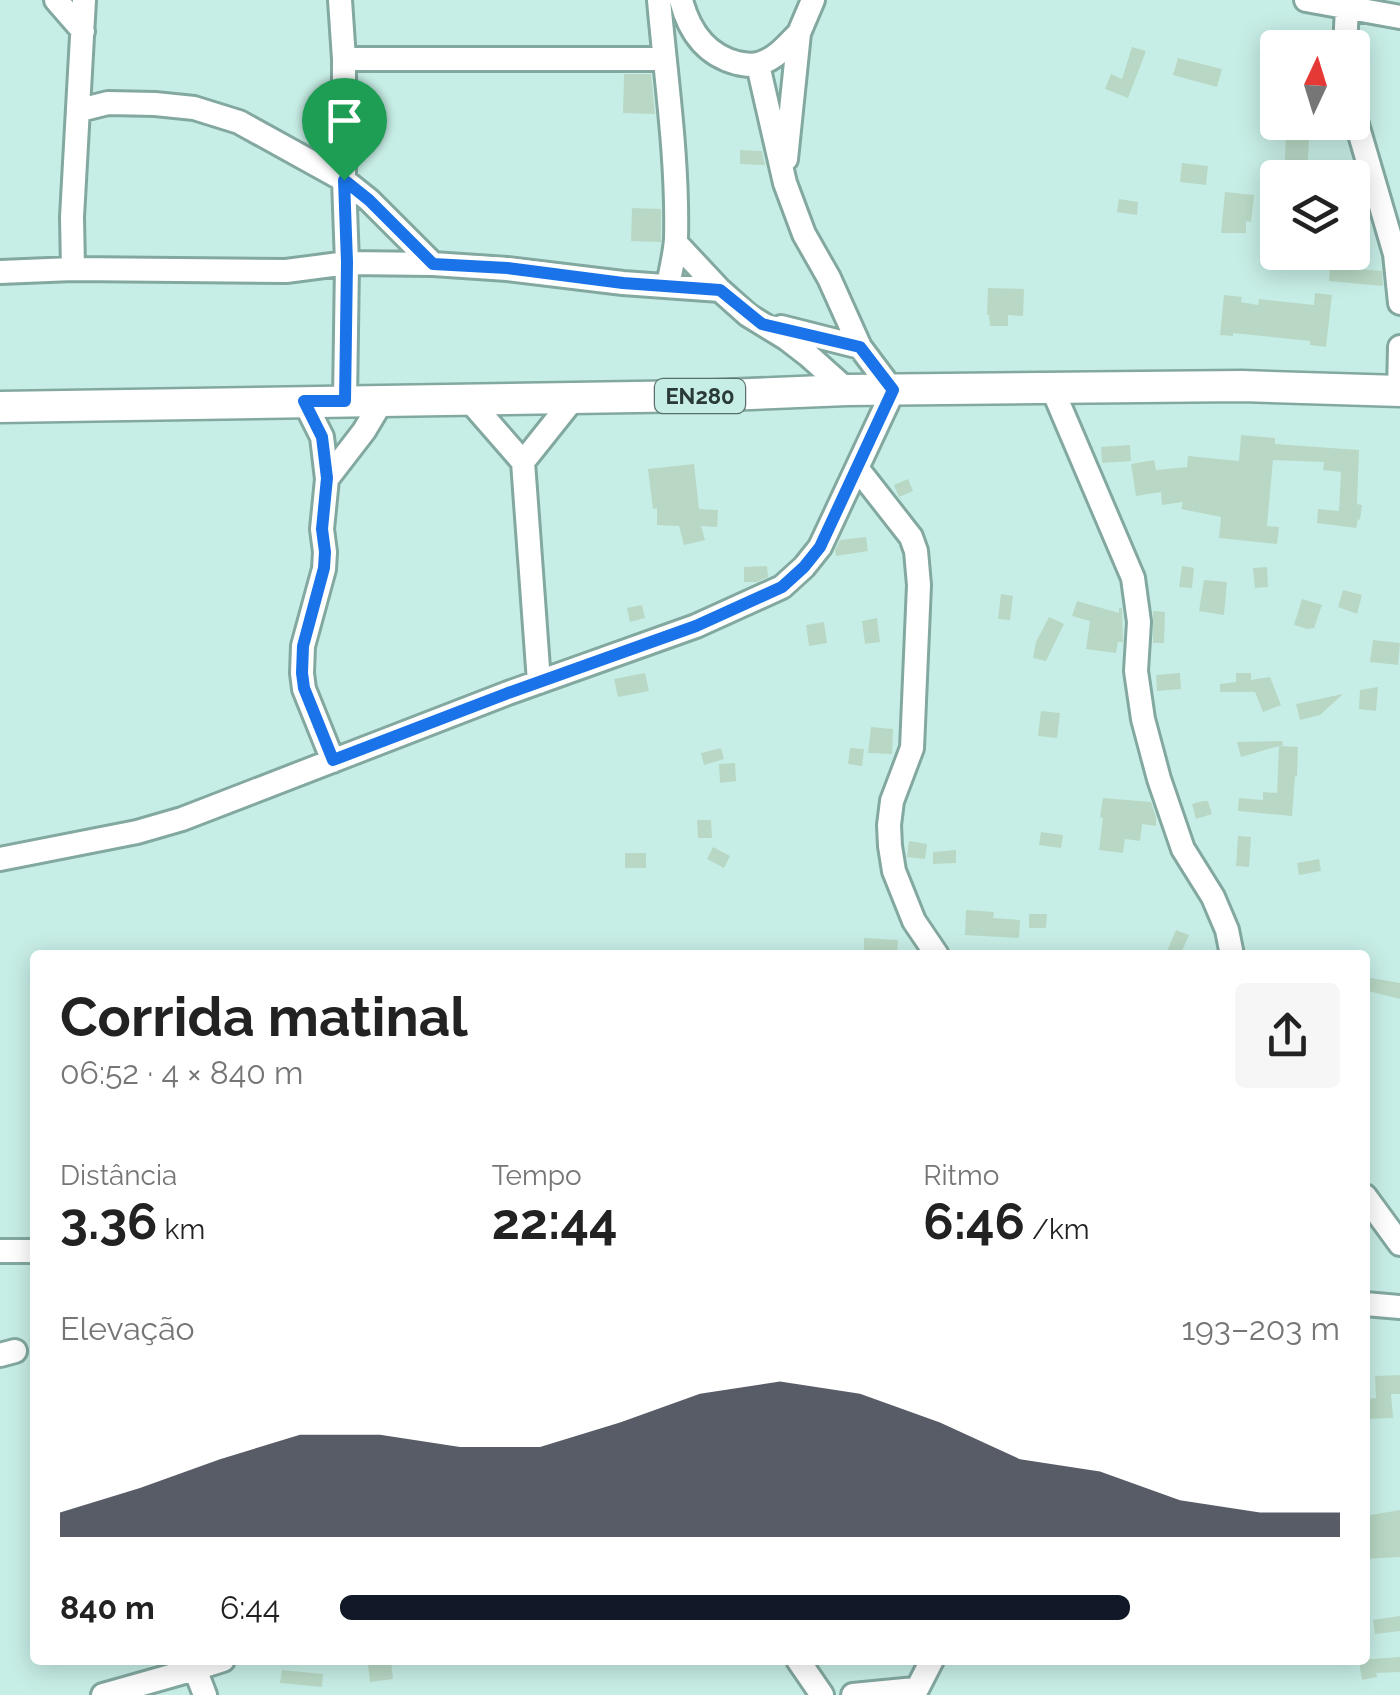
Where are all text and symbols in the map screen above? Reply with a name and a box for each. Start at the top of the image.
north arrow [1260,30,1370,140]
map controls [1260,30,1370,270]
pin [302,78,387,181]
icon: arrive [317,93,372,148]
button: layers [1260,160,1370,270]
road number: EN280 [655,379,745,413]
button: share [1235,983,1340,1088]
text: Corrida matinal [60,984,468,1049]
text: 06:52 · 4 × 840 m [60,1054,303,1091]
text: Distância [60,1159,177,1192]
text: Tempo [492,1159,582,1192]
text: Ritmo [923,1159,999,1192]
text: 3.36 [60,1192,157,1251]
text: 22:44 [492,1192,618,1251]
text: 6:46 [923,1192,1025,1251]
text: km [157,1213,205,1246]
text: /km [1025,1213,1090,1246]
text: Elevação [60,1310,195,1347]
text: 193–203 m [1181,1310,1340,1347]
text: 840 m [60,1589,155,1626]
text: 6:44 [220,1589,280,1626]

